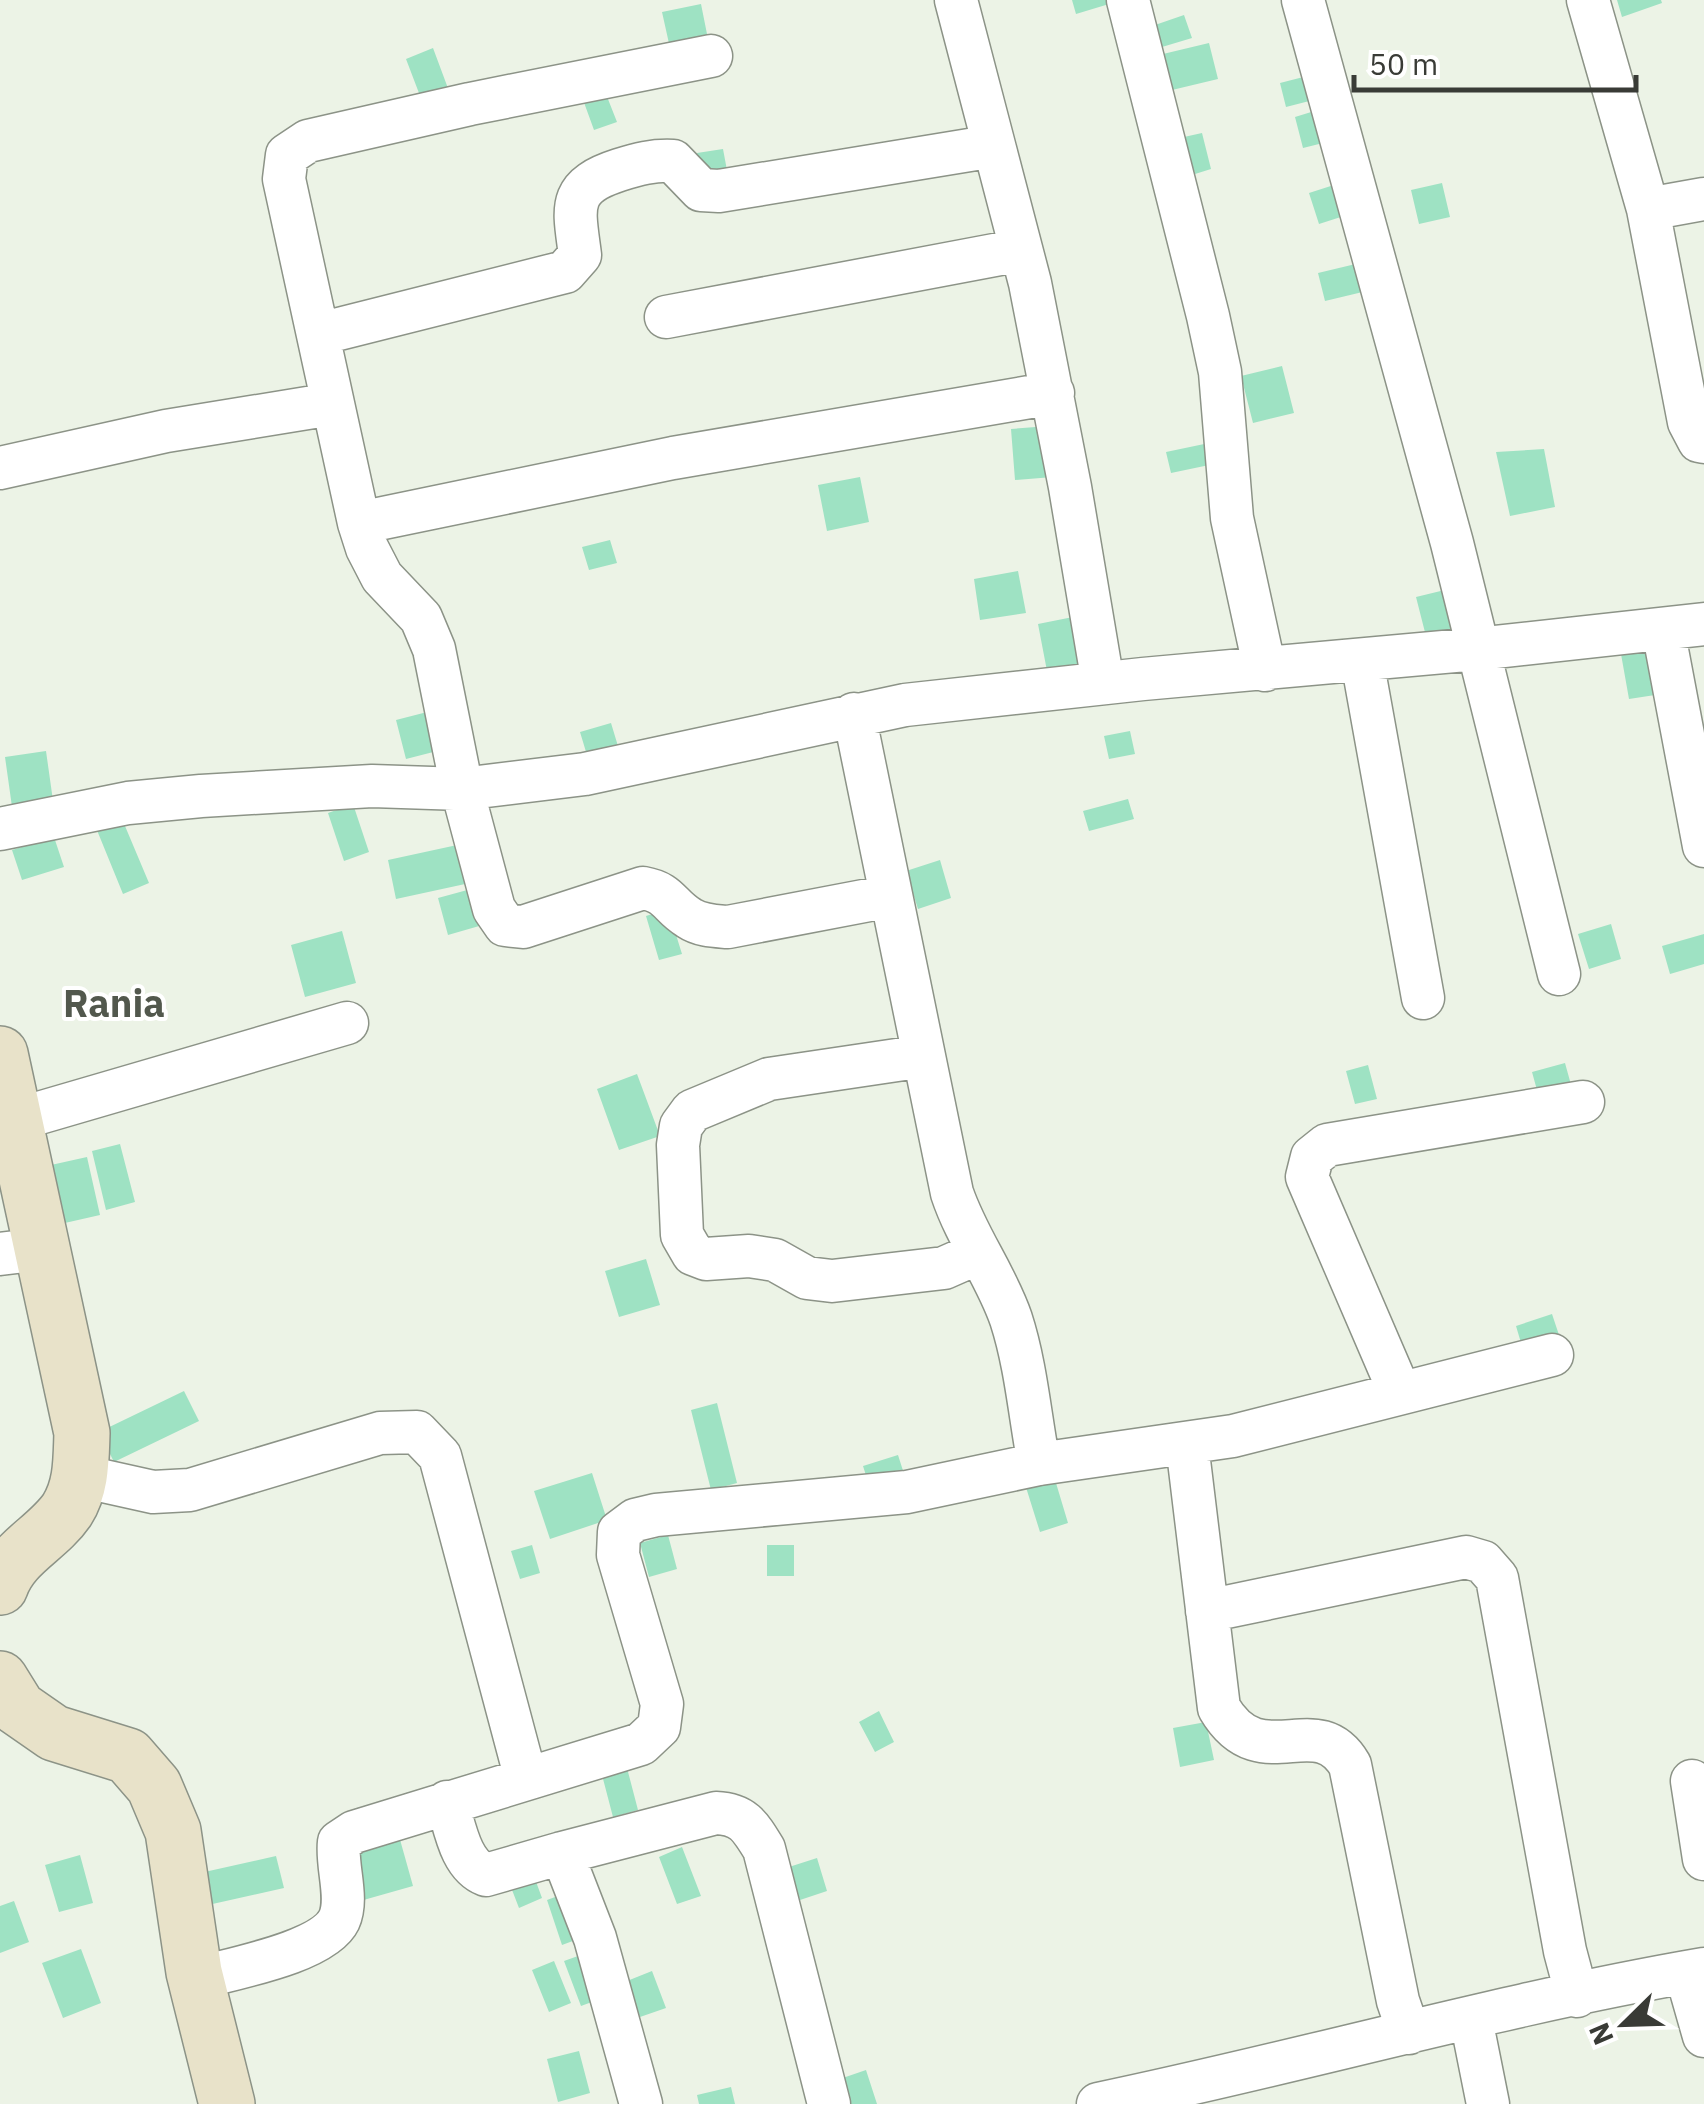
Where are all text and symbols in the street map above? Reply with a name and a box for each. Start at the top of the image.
scale bar [1354,30,1636,92]
text: 50 m [1369,44,1438,83]
district label: Rania [63,978,165,1027]
north arrow [1574,1974,1674,2074]
text: N [1580,2017,1622,2051]

